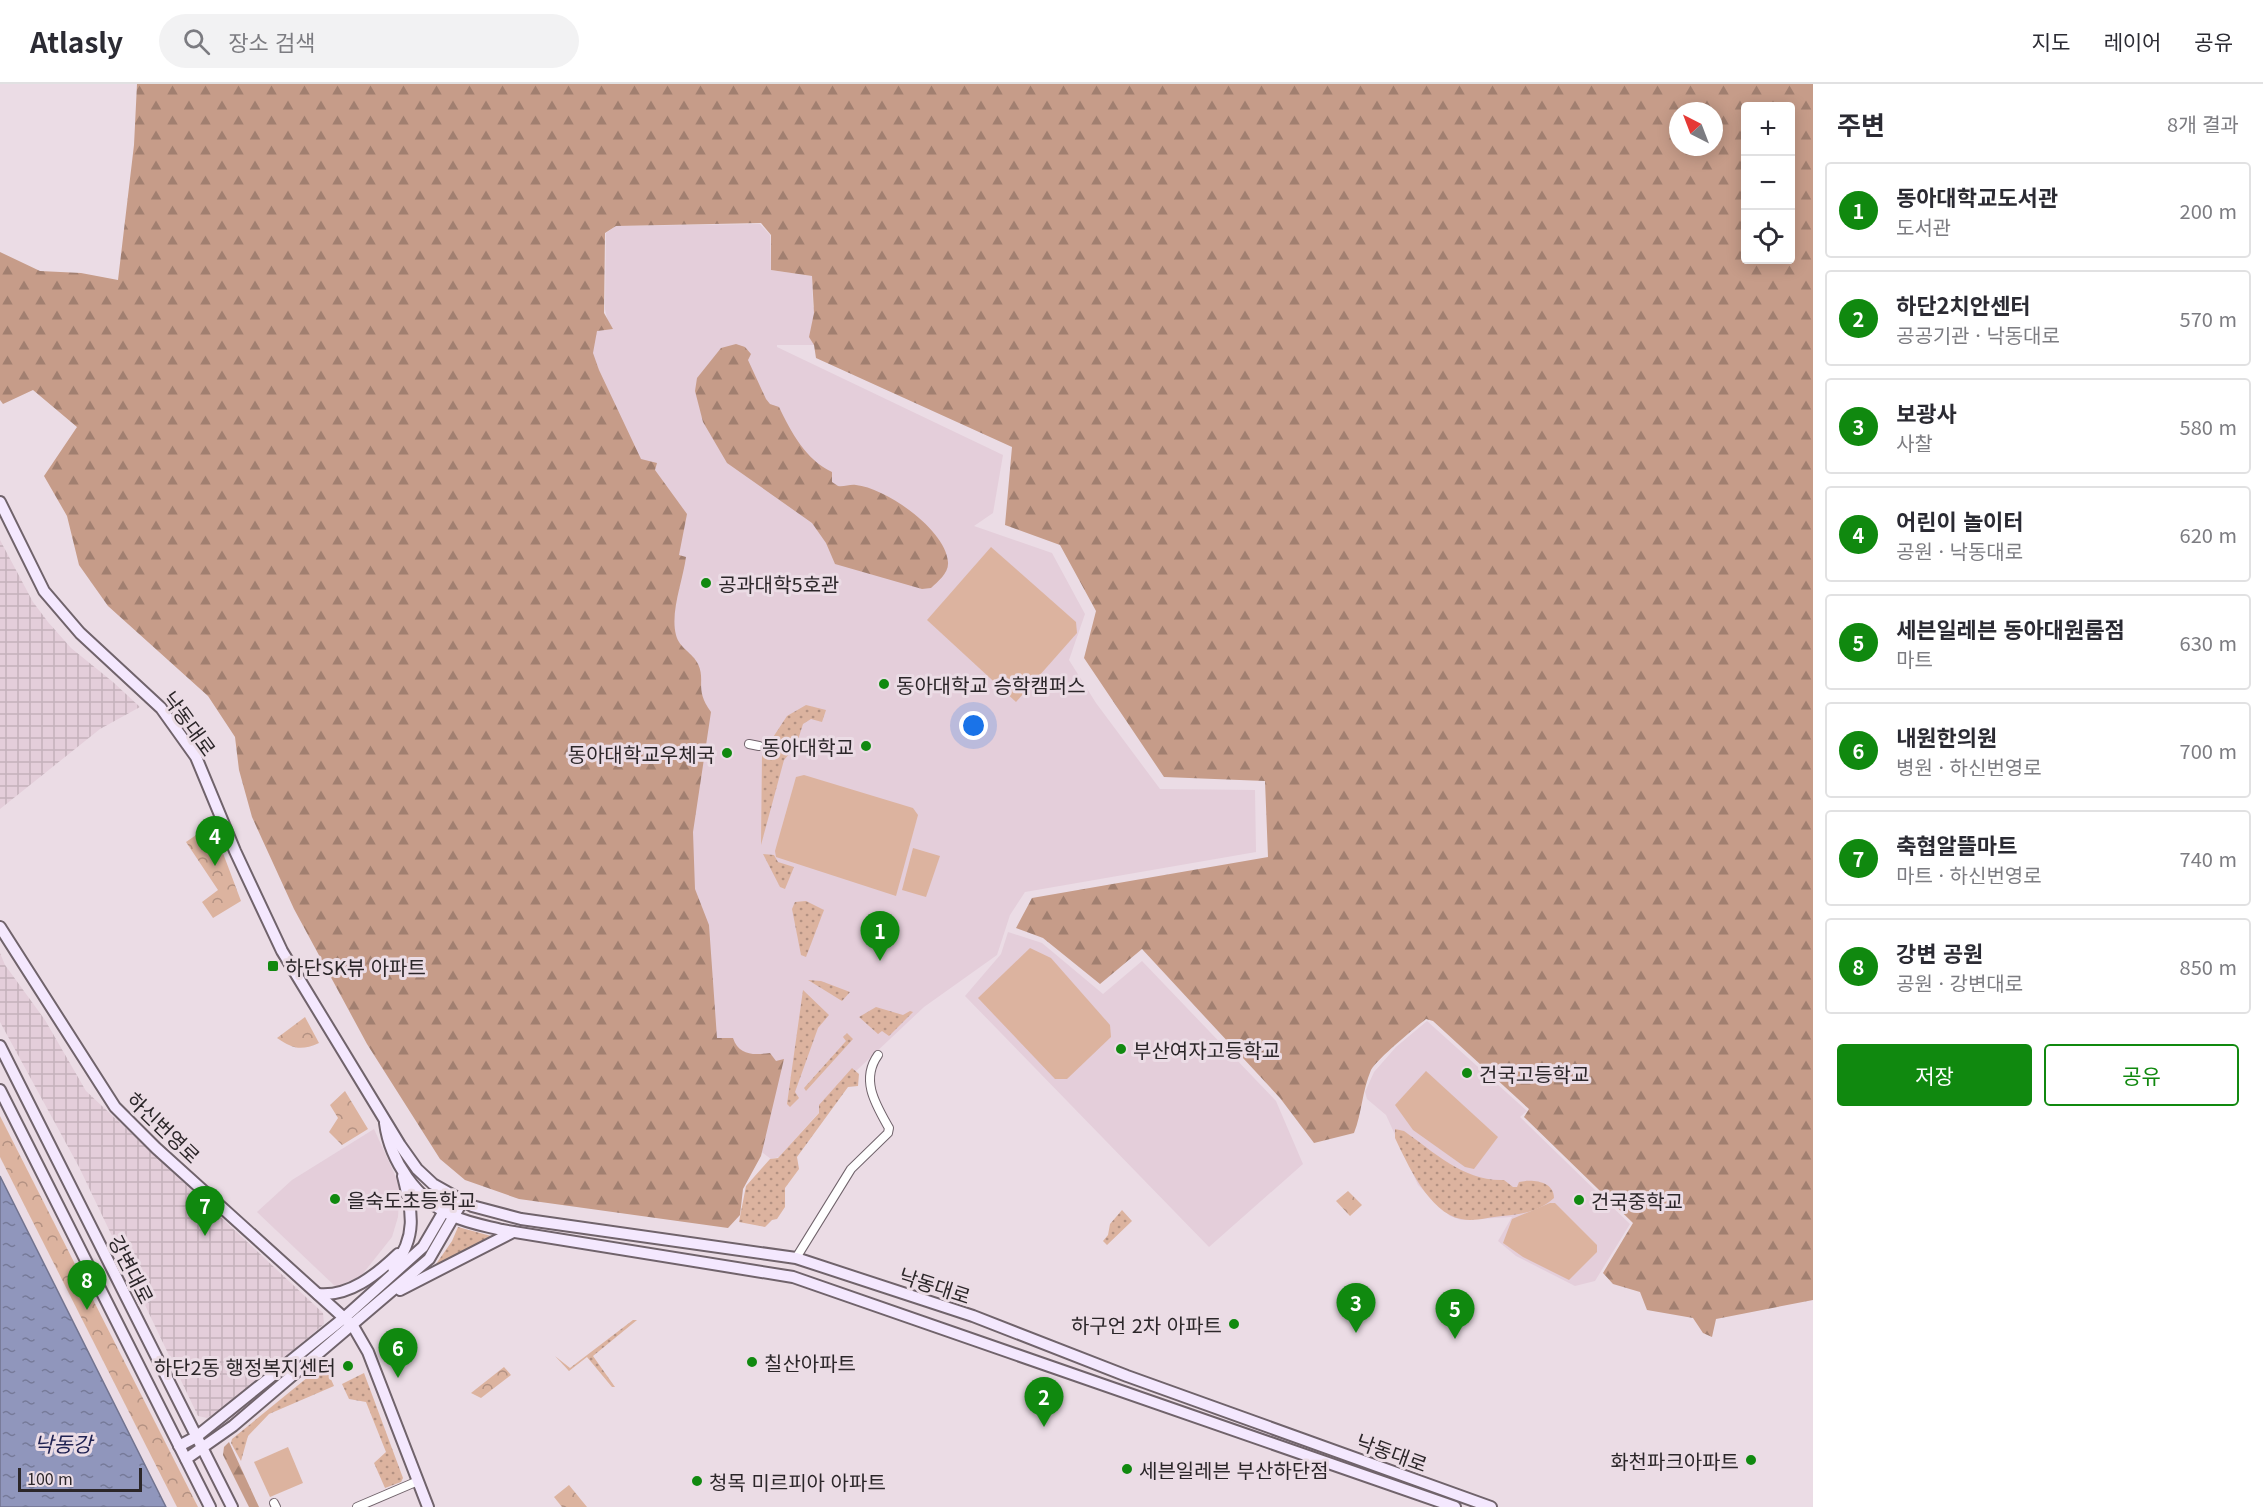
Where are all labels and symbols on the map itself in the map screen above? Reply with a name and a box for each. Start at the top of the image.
north arrow [1669,102,1723,156]
place label: 공과대학5호관 [718,569,840,598]
marker: 공과대학5호관 [699,576,713,590]
place label: 동아대학교 승학캠퍼스 [896,670,1086,699]
marker: 동아대학교 승학캠퍼스 [877,677,891,691]
street label: 낙동대로 [157,685,223,761]
your location [959,711,988,740]
place label: 동아대학교 [762,732,854,761]
place label: 동아대학교우체국 [568,739,715,768]
marker: 동아대학교 [859,739,873,753]
marker: 동아대학교우체국 [720,746,734,760]
pin: 4 [196,816,234,866]
pin: 1 [860,912,900,961]
place label: 하단SK뷰 아파트 [285,952,426,981]
marker: 하단SK뷰 아파트 [266,959,280,973]
place label: 부산여자고등학교 [1133,1035,1280,1064]
marker: 부산여자고등학교 [1114,1042,1128,1056]
place label: 건국고등학교 [1479,1059,1589,1088]
marker: 건국고등학교 [1460,1066,1474,1080]
street label: 하신번영로 [121,1085,207,1169]
place label: 을숙도초등학교 [347,1185,476,1214]
pin: 7 [186,1186,224,1236]
place label: 건국중학교 [1591,1186,1683,1215]
marker: 을숙도초등학교 [328,1192,342,1206]
marker: 건국중학교 [1572,1193,1586,1207]
street label: 강변대로 [102,1230,162,1308]
pin: 8 [68,1260,106,1310]
street label: 낙동대로 [896,1260,974,1310]
pin: 3 [1336,1284,1376,1333]
pin: 5 [1436,1290,1474,1339]
place label: 하구언 2차 아파트 [1071,1310,1222,1339]
marker: 하구언 2차 아파트 [1227,1317,1241,1331]
pin: 6 [378,1328,418,1378]
place label: 칠산아파트 [764,1348,856,1377]
place label: 하단2동 행정복지센터 [154,1352,336,1381]
marker: 칠산아파트 [745,1355,759,1369]
marker: 하단2동 행정복지센터 [341,1359,355,1373]
pin: 2 [1024,1378,1064,1427]
street label: 낙동대로 [1352,1426,1432,1478]
water label: 낙동강 [34,1428,95,1458]
place label: 화천파크아파트 [1610,1446,1739,1475]
marker: 화천파크아파트 [1744,1453,1758,1467]
place label: 세븐일레븐 부산하단점 [1139,1455,1329,1484]
marker: 세븐일레븐 부산하단점 [1120,1462,1134,1476]
scale bar [18,1465,142,1492]
place label: 청목 미르피아 아파트 [709,1467,886,1496]
marker: 청목 미르피아 아파트 [690,1474,704,1488]

